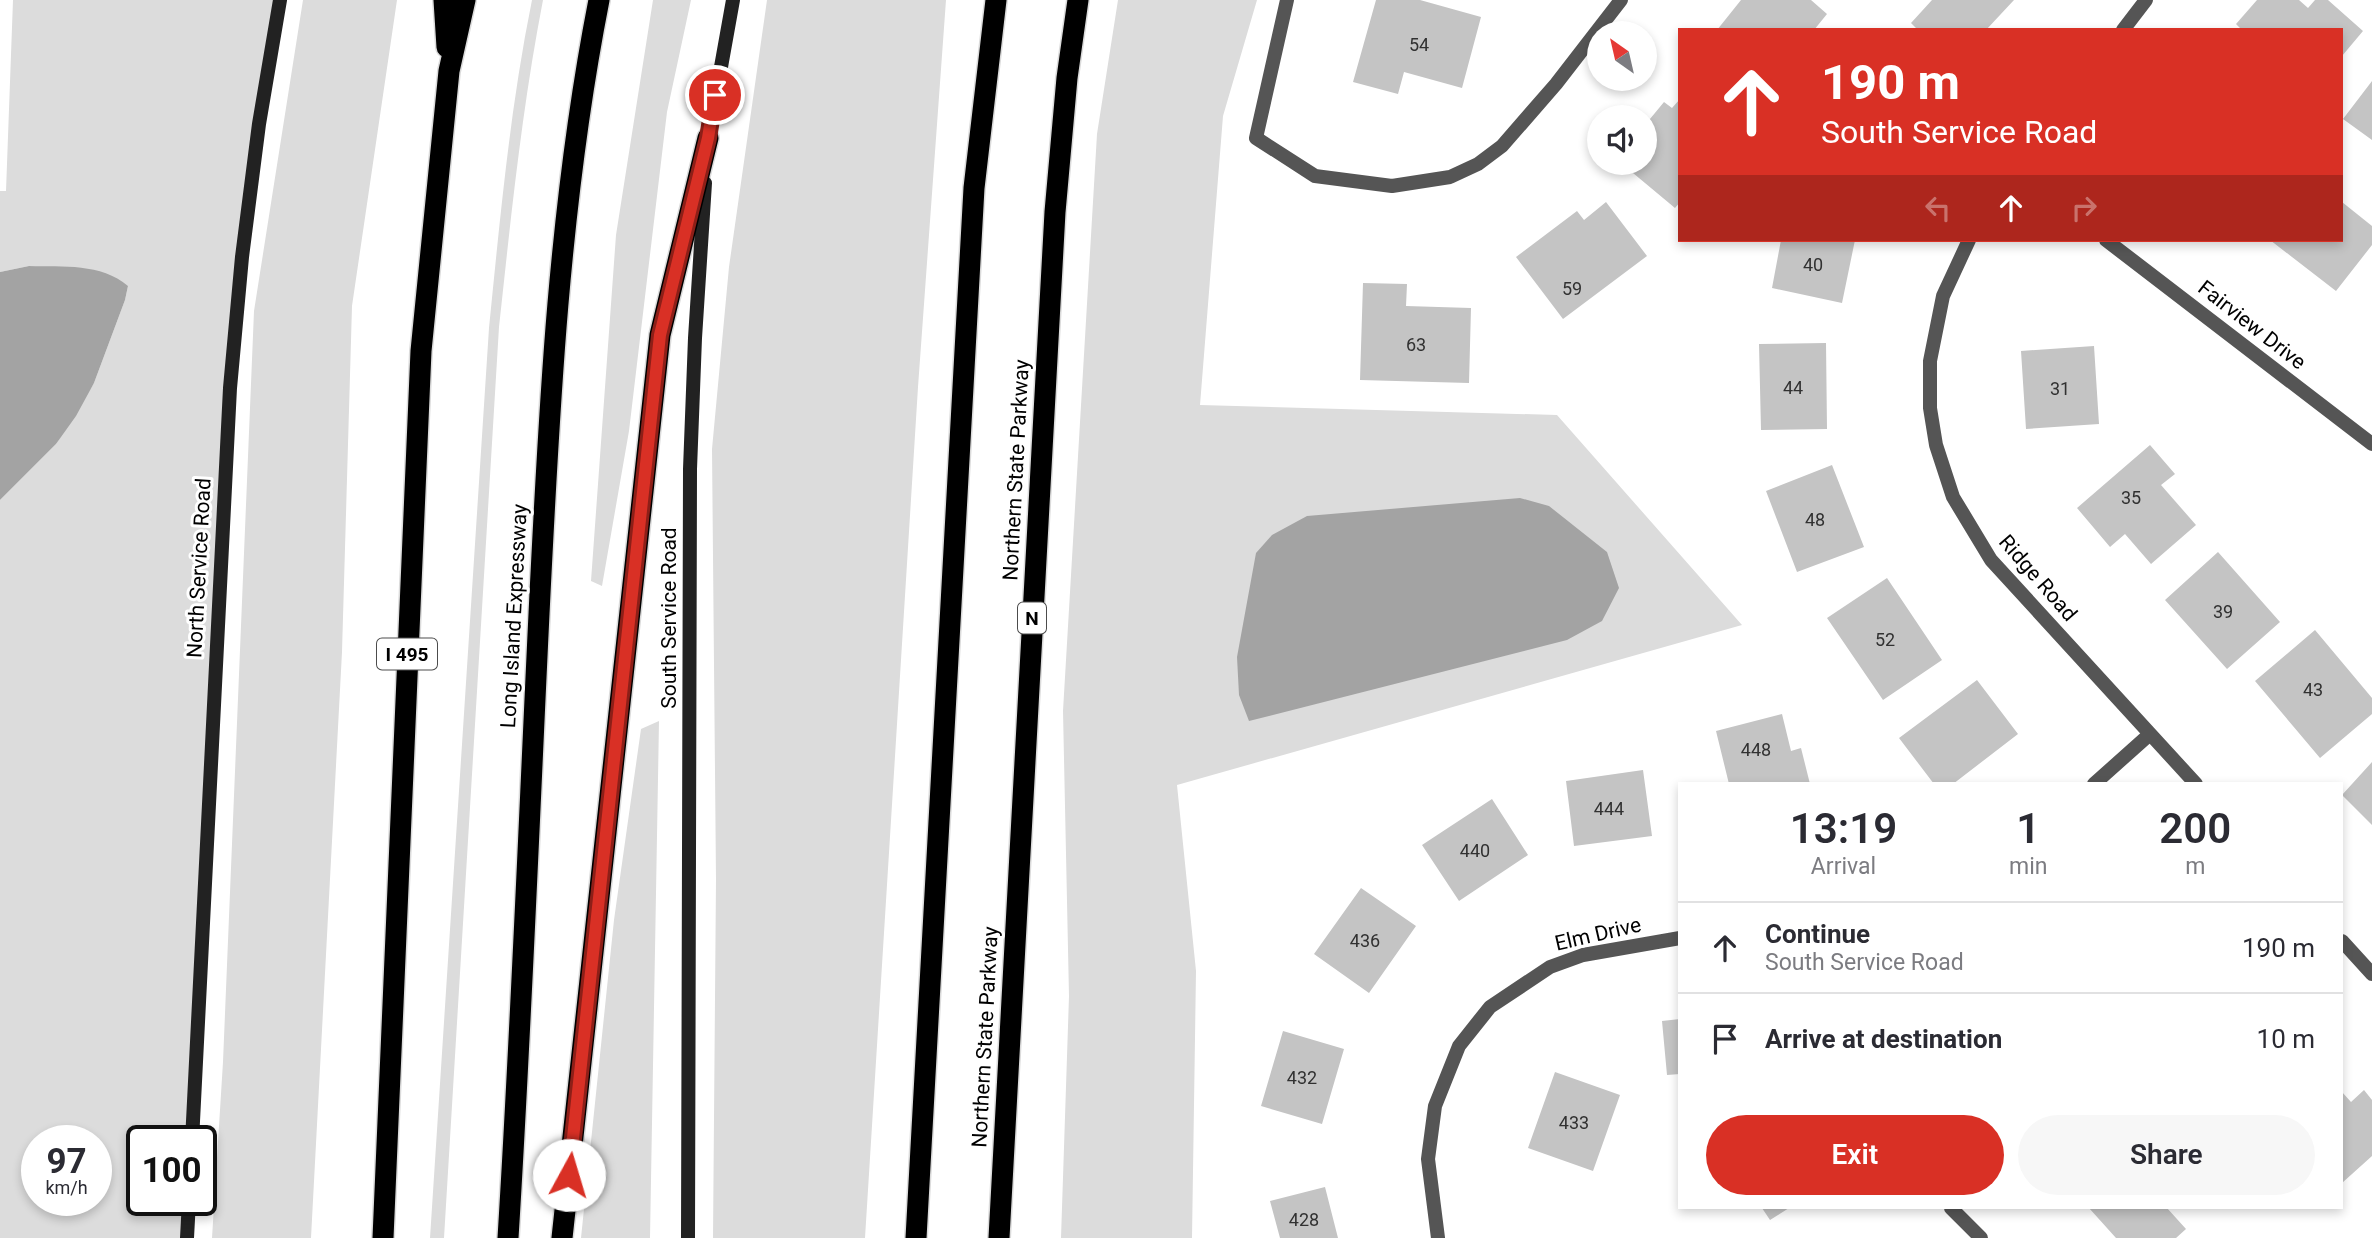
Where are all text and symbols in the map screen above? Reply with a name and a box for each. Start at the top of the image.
north arrow [1587,21,1657,91]
map controls [1587,21,1657,175]
house number: 54 [1409,34,1429,55]
text: 190 m [1821,54,1960,111]
icon: ahead [1706,56,1797,147]
pin [685,65,745,125]
icon: arrive [696,76,734,114]
button: sound [1587,105,1657,175]
text: South Service Road [1821,113,2097,151]
icon: left [1919,189,1957,227]
icon: ahead [1992,189,2030,227]
icon: right [2065,189,2103,227]
house number: 40 [1803,254,1823,275]
street label: Fairview Drive [2194,276,2310,374]
house number: 59 [1562,278,1582,299]
house number: 63 [1406,334,1426,355]
street label: Northern State Parkway [998,359,1034,581]
house number: 44 [1783,377,1803,398]
house number: 31 [2050,378,2070,399]
street label: North Service Road [182,478,216,658]
house number: 35 [2121,487,2141,508]
street label: Long Island Expressway [496,503,532,729]
house number: 48 [1805,509,1825,530]
street label: South Service Road [657,527,681,709]
street label: Ridge Road [1994,530,2082,626]
house number: 39 [2213,601,2233,622]
road number: N [1018,603,1046,634]
house number: 52 [1875,629,1895,650]
road number: I 495 [377,638,437,670]
house number: 43 [2303,679,2323,700]
house number: 448 [1741,739,1771,760]
house number: 444 [1594,798,1624,819]
text: 13:19 [1790,804,1897,853]
text: 1 [2016,804,2040,853]
text: 200 [2159,804,2231,853]
house number: 440 [1460,840,1490,861]
text: Arrival [1811,853,1876,880]
text: min [2009,853,2047,880]
text: m [2185,853,2205,880]
street label: Elm Drive [1552,912,1644,956]
text: Continue [1765,919,1870,949]
street label: Northern State Parkway [967,926,1003,1148]
icon: ahead [1706,929,1744,967]
house number: 436 [1350,930,1380,951]
text: 190 m [2242,933,2315,963]
text: South Service Road [1765,949,1964,976]
icon: arrive [1706,1020,1744,1058]
text: Arrive at destination [1765,1024,2002,1054]
text: 10 m [2257,1024,2315,1054]
house number: 432 [1287,1067,1317,1088]
house number: 433 [1559,1112,1589,1133]
button: Exit [1706,1115,2004,1195]
button: Share [2018,1115,2315,1195]
speed limit sign: 100 [126,1125,217,1216]
position arrow [532,1138,606,1212]
text: 97 [46,1141,87,1182]
text: km/h [45,1177,88,1198]
house number: 428 [1289,1209,1319,1230]

